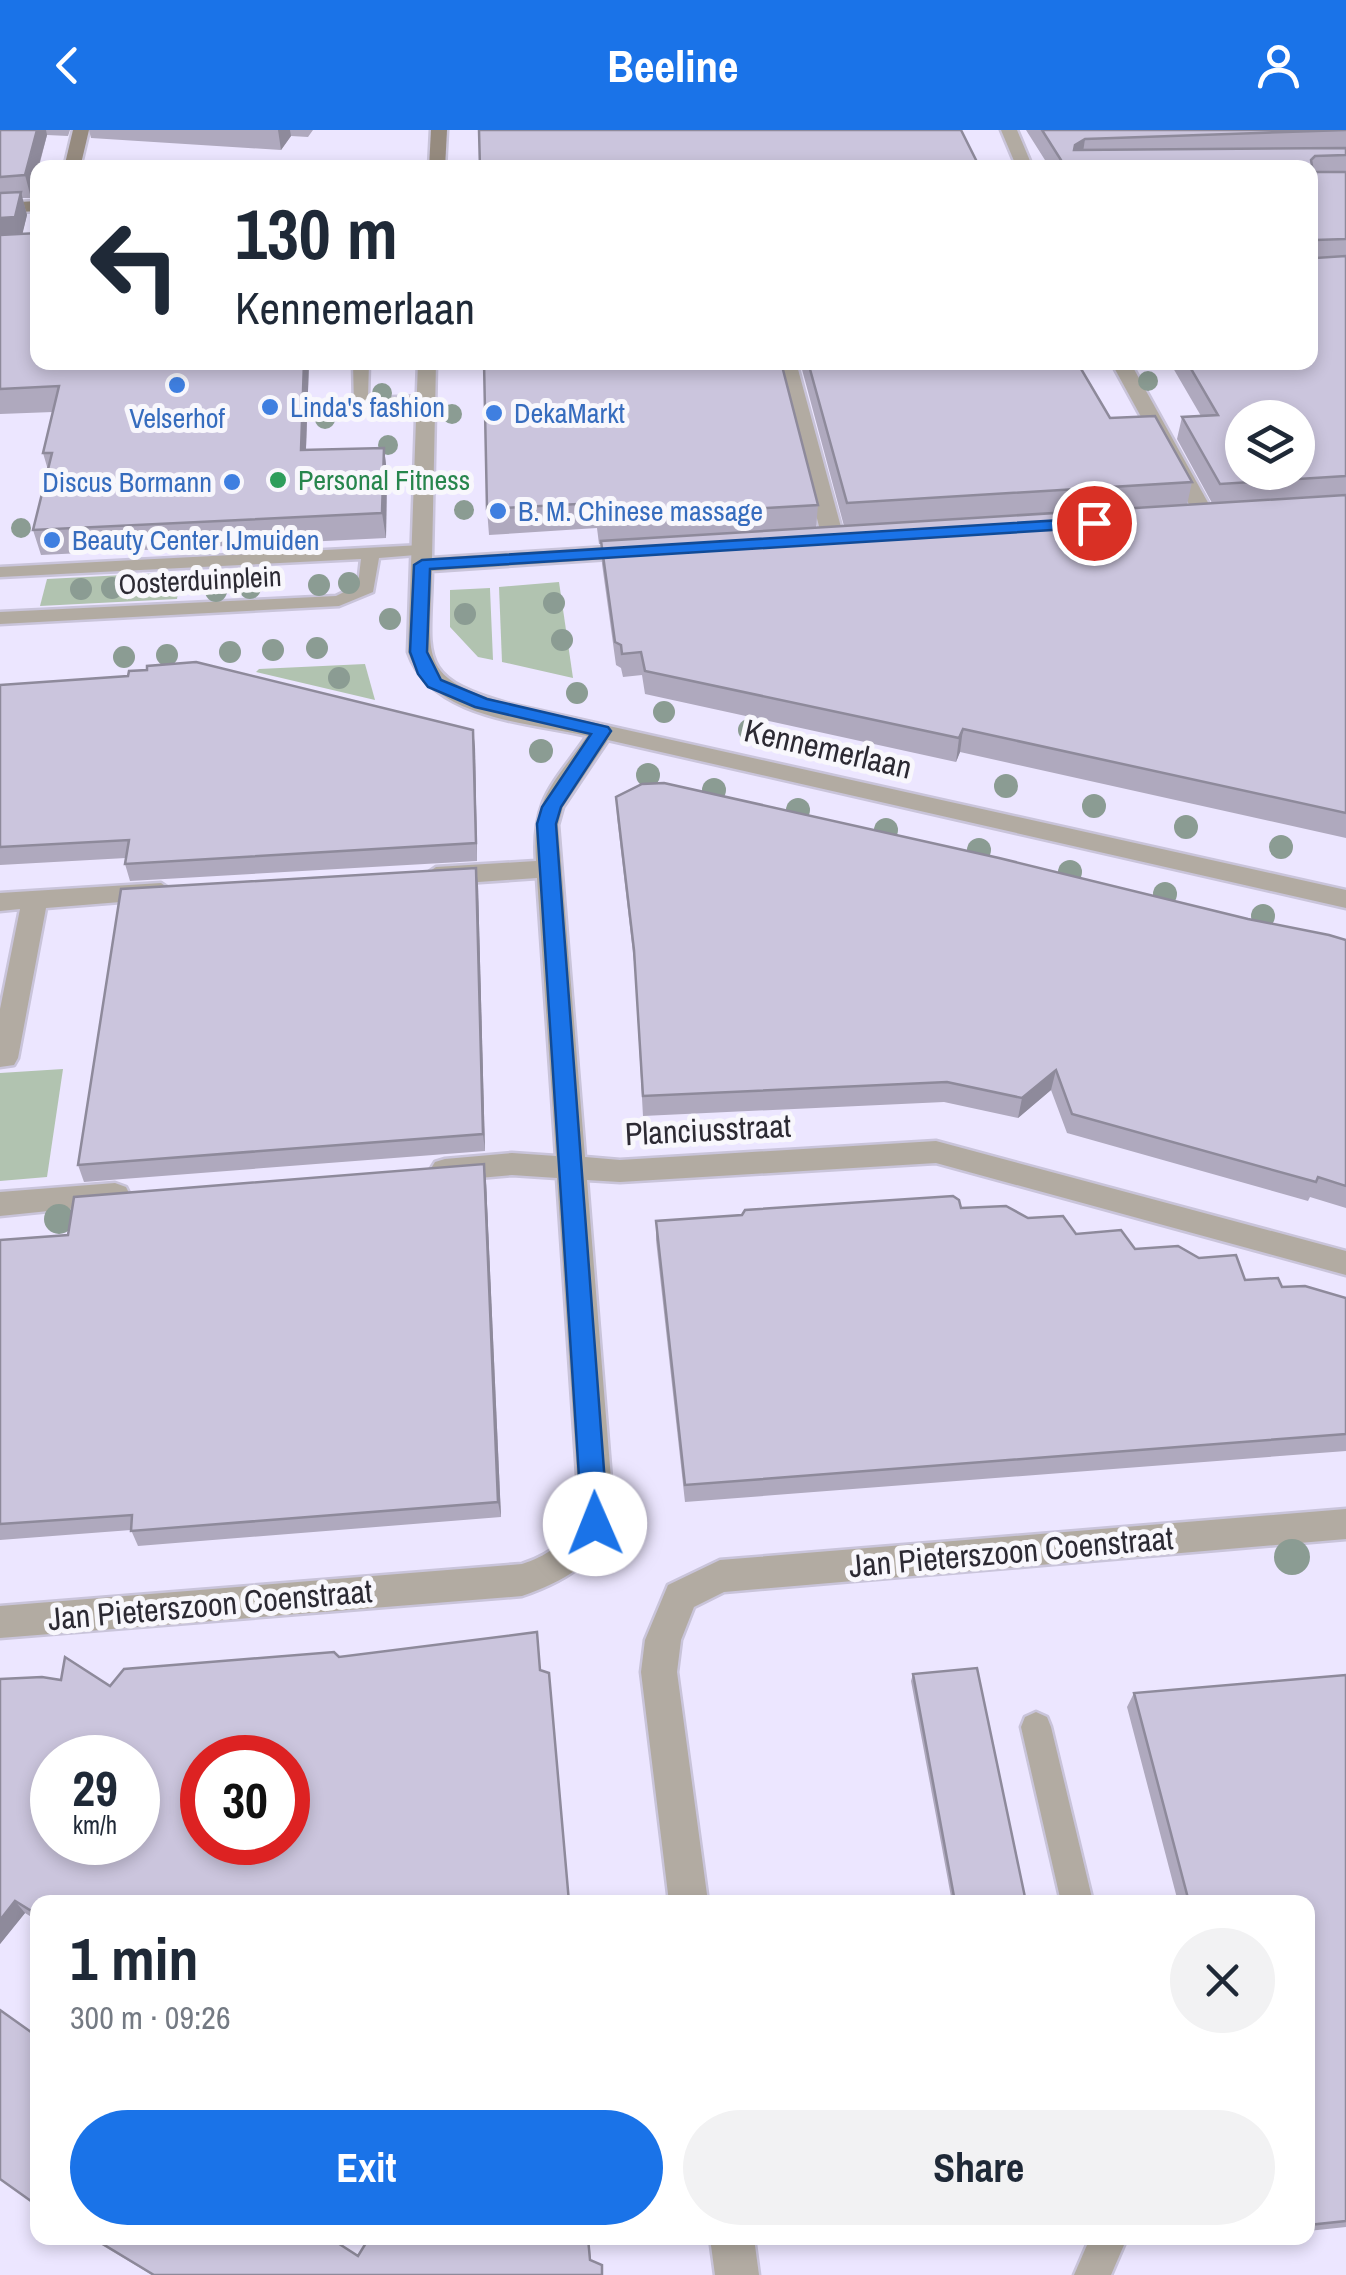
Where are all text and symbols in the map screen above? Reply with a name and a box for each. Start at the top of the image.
text: Beeline [607,35,739,96]
icon: back [40,38,95,93]
icon: person [1251,38,1306,93]
text: 130 m [235,187,398,281]
icon: left [70,200,200,330]
text: Kennemerlaan [235,277,475,338]
marker: Velserhof [166,374,188,396]
place label: Linda's fashion [290,388,445,426]
place label: DekaMarkt [514,394,625,432]
marker: Linda's fashion [259,396,281,418]
place label: Velserhof [129,399,225,437]
map controls [1225,400,1315,490]
button: layers [1225,400,1315,490]
marker: DekaMarkt [483,402,505,424]
place label: Personal Fitness [298,461,470,499]
place label: Discus Bormann [42,463,212,501]
marker: Personal Fitness [267,469,289,491]
marker: Discus Bormann [221,471,243,493]
pin [1052,481,1137,566]
place label: B. M. Chinese massage [518,492,763,530]
icon: arrive [1067,496,1122,551]
marker: B. M. Chinese massage [487,500,509,522]
place label: Beauty Center IJmuiden [72,521,320,559]
marker: Beauty Center IJmuiden [41,529,63,551]
street label: Oosterduinplein [117,557,283,603]
street label: Kennemerlaan [740,708,916,789]
street label: Planciusstraat [624,1104,792,1155]
position arrow [543,1472,647,1576]
street label: Jan Pieterszoon Coenstraat [847,1516,1175,1587]
street label: Jan Pieterszoon Coenstraat [46,1569,374,1640]
speed limit sign: 30 [180,1735,310,1865]
text: 29 [72,1754,118,1822]
text: km/h [73,1808,117,1842]
text: 1 min [70,1918,199,1999]
button: close [1170,1928,1275,2033]
text: 300 m · 09:26 [70,1996,230,2039]
button: Exit [70,2110,663,2225]
button: Share [683,2110,1275,2225]

